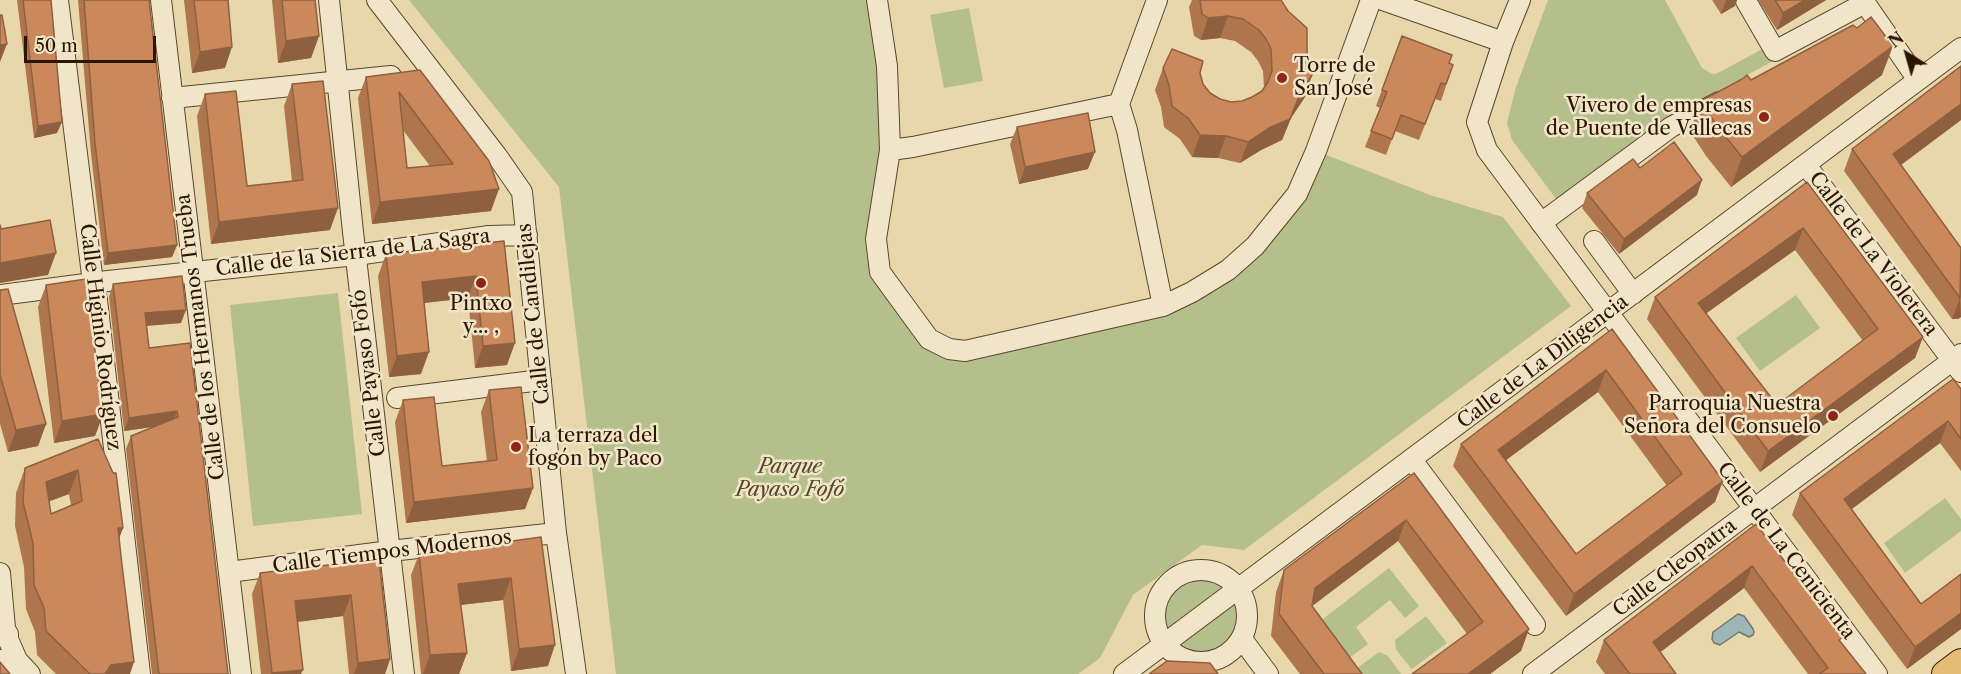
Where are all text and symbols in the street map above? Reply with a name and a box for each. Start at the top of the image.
scale bar [27,24,159,62]
north arrow [1877,24,1937,84]
text: N [1885,27,1908,52]
text: 50 m [35,35,78,57]
place label: Torre de San José [1294,54,1376,101]
marker: Torre de San José [1275,71,1289,85]
place label: Vivero de empresas de Puente de Vallecas [1546,94,1752,141]
marker: Vivero de empresas de Puente de Vallecas [1757,110,1771,124]
street label: Calle de La Violetera [1803,167,1943,341]
street label: Calle de los Hermanos Trueba [172,193,230,481]
street label: Calle Higinio Rodríguez [74,222,126,452]
street label: Calle de Candilejas [513,222,555,406]
street label: Calle de la Sierra de La Sagra [214,224,492,282]
marker: Pintxo y... , [474,276,488,290]
street label: Calle Payaso Fofó [347,288,391,458]
street label: Calle de La Diligencia [1453,290,1633,434]
place label: Pintxo y... , [450,292,512,339]
place label: Parroquia Nuestra Señora del Consuelo [1624,392,1821,439]
marker: Parroquia Nuestra Señora del Consuelo [1826,409,1840,423]
place label: La terraza del fogón by Paco [528,424,662,471]
marker: La terraza del fogón by Paco [509,440,523,454]
park label: Parque Payaso Fofó [736,455,844,502]
street label: Calle de La Cenicienta [1712,458,1860,644]
street label: Calle Cleopatra [1609,514,1741,622]
street label: Calle Tiempos Modernos [271,525,513,579]

